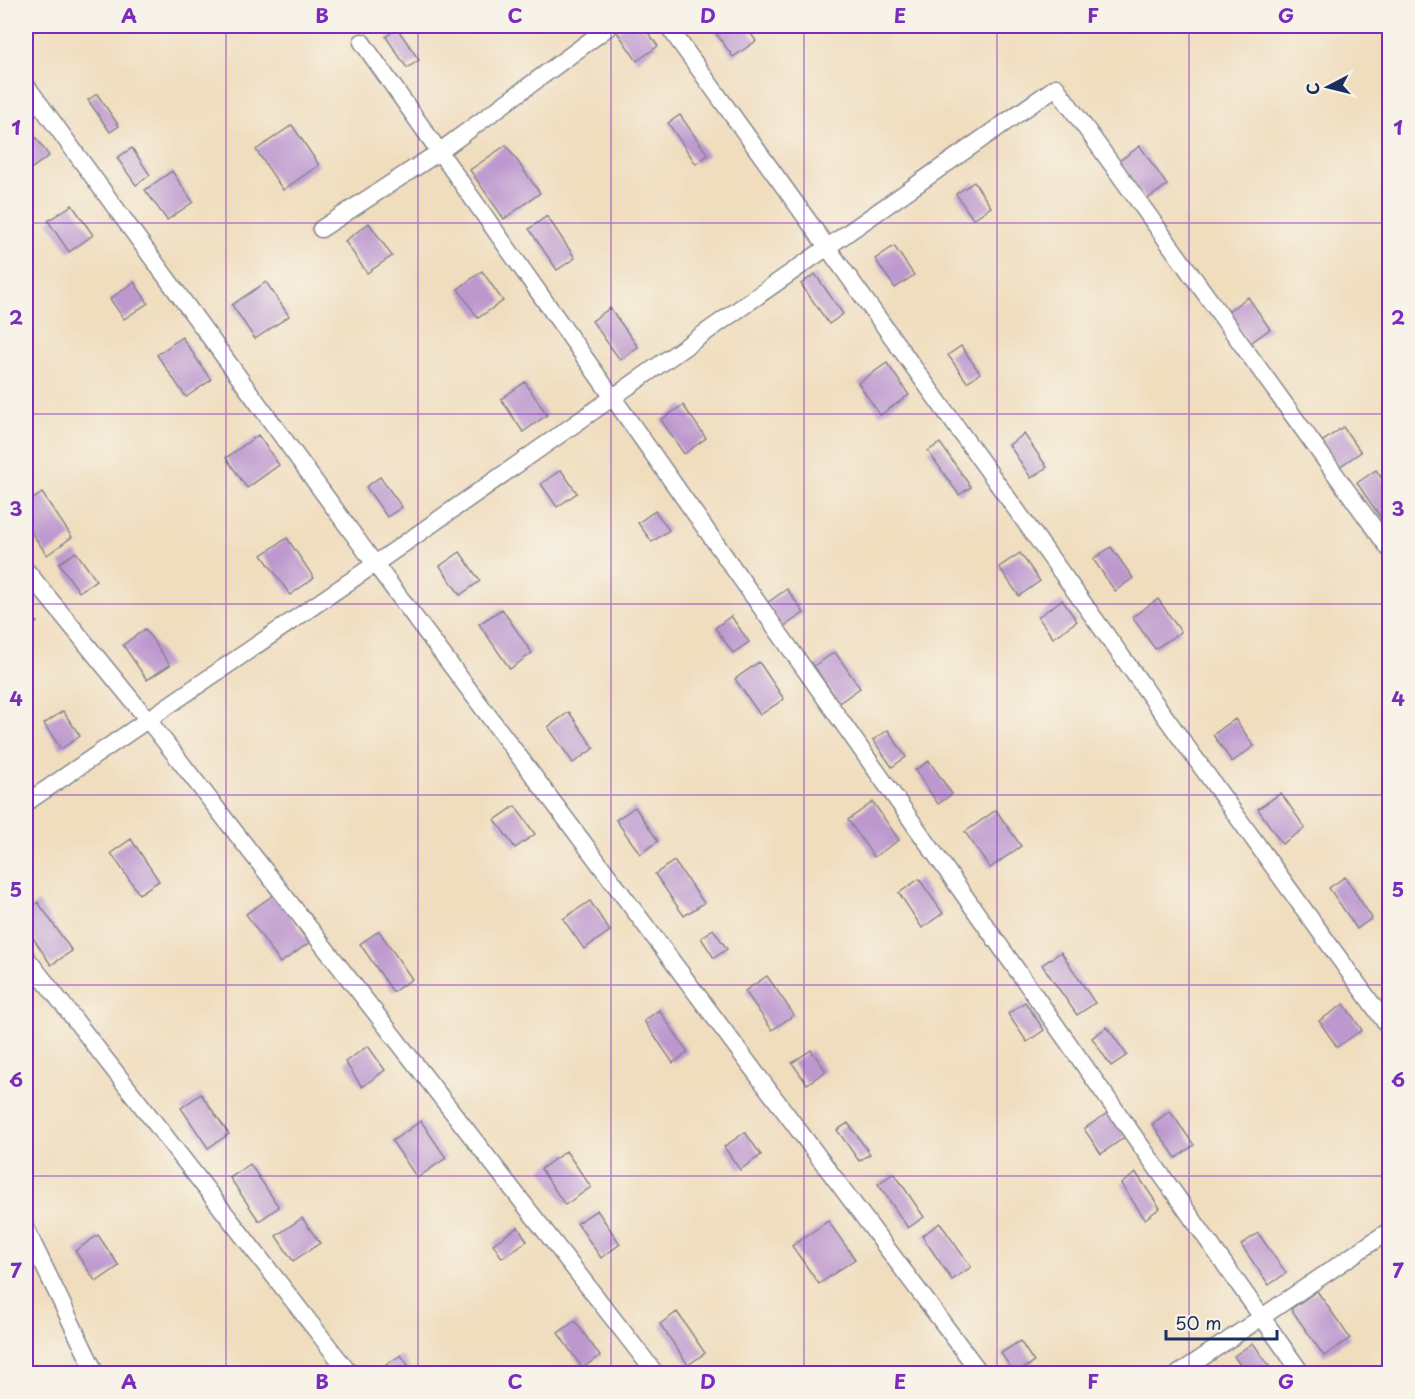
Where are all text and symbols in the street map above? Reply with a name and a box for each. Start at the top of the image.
text: A [121,0,137,30]
text: B [315,0,329,30]
text: C [507,0,523,30]
text: D [700,0,716,30]
text: E [894,0,906,30]
text: F [1087,0,1099,30]
text: G [1278,0,1294,30]
north arrow [1298,57,1358,117]
text: С [1299,82,1325,96]
text: 1 [11,112,21,142]
text: 1 [1393,112,1403,142]
text: 2 [9,302,23,332]
text: 2 [1391,302,1405,332]
text: 3 [9,493,23,523]
text: 3 [1391,493,1405,523]
text: 4 [9,683,23,713]
text: 4 [1391,683,1405,713]
text: 5 [10,874,22,904]
text: 5 [1392,874,1404,904]
text: 6 [9,1064,23,1094]
text: 6 [1391,1064,1405,1094]
text: 7 [10,1255,22,1285]
text: 7 [1392,1255,1404,1285]
scale bar [1166,1303,1277,1341]
text: 50 m [1175,1309,1222,1336]
text: A [121,1366,137,1396]
text: B [315,1366,329,1396]
text: C [507,1366,523,1396]
text: D [700,1366,716,1396]
text: E [894,1366,906,1396]
text: F [1087,1366,1099,1396]
text: G [1278,1366,1294,1396]

